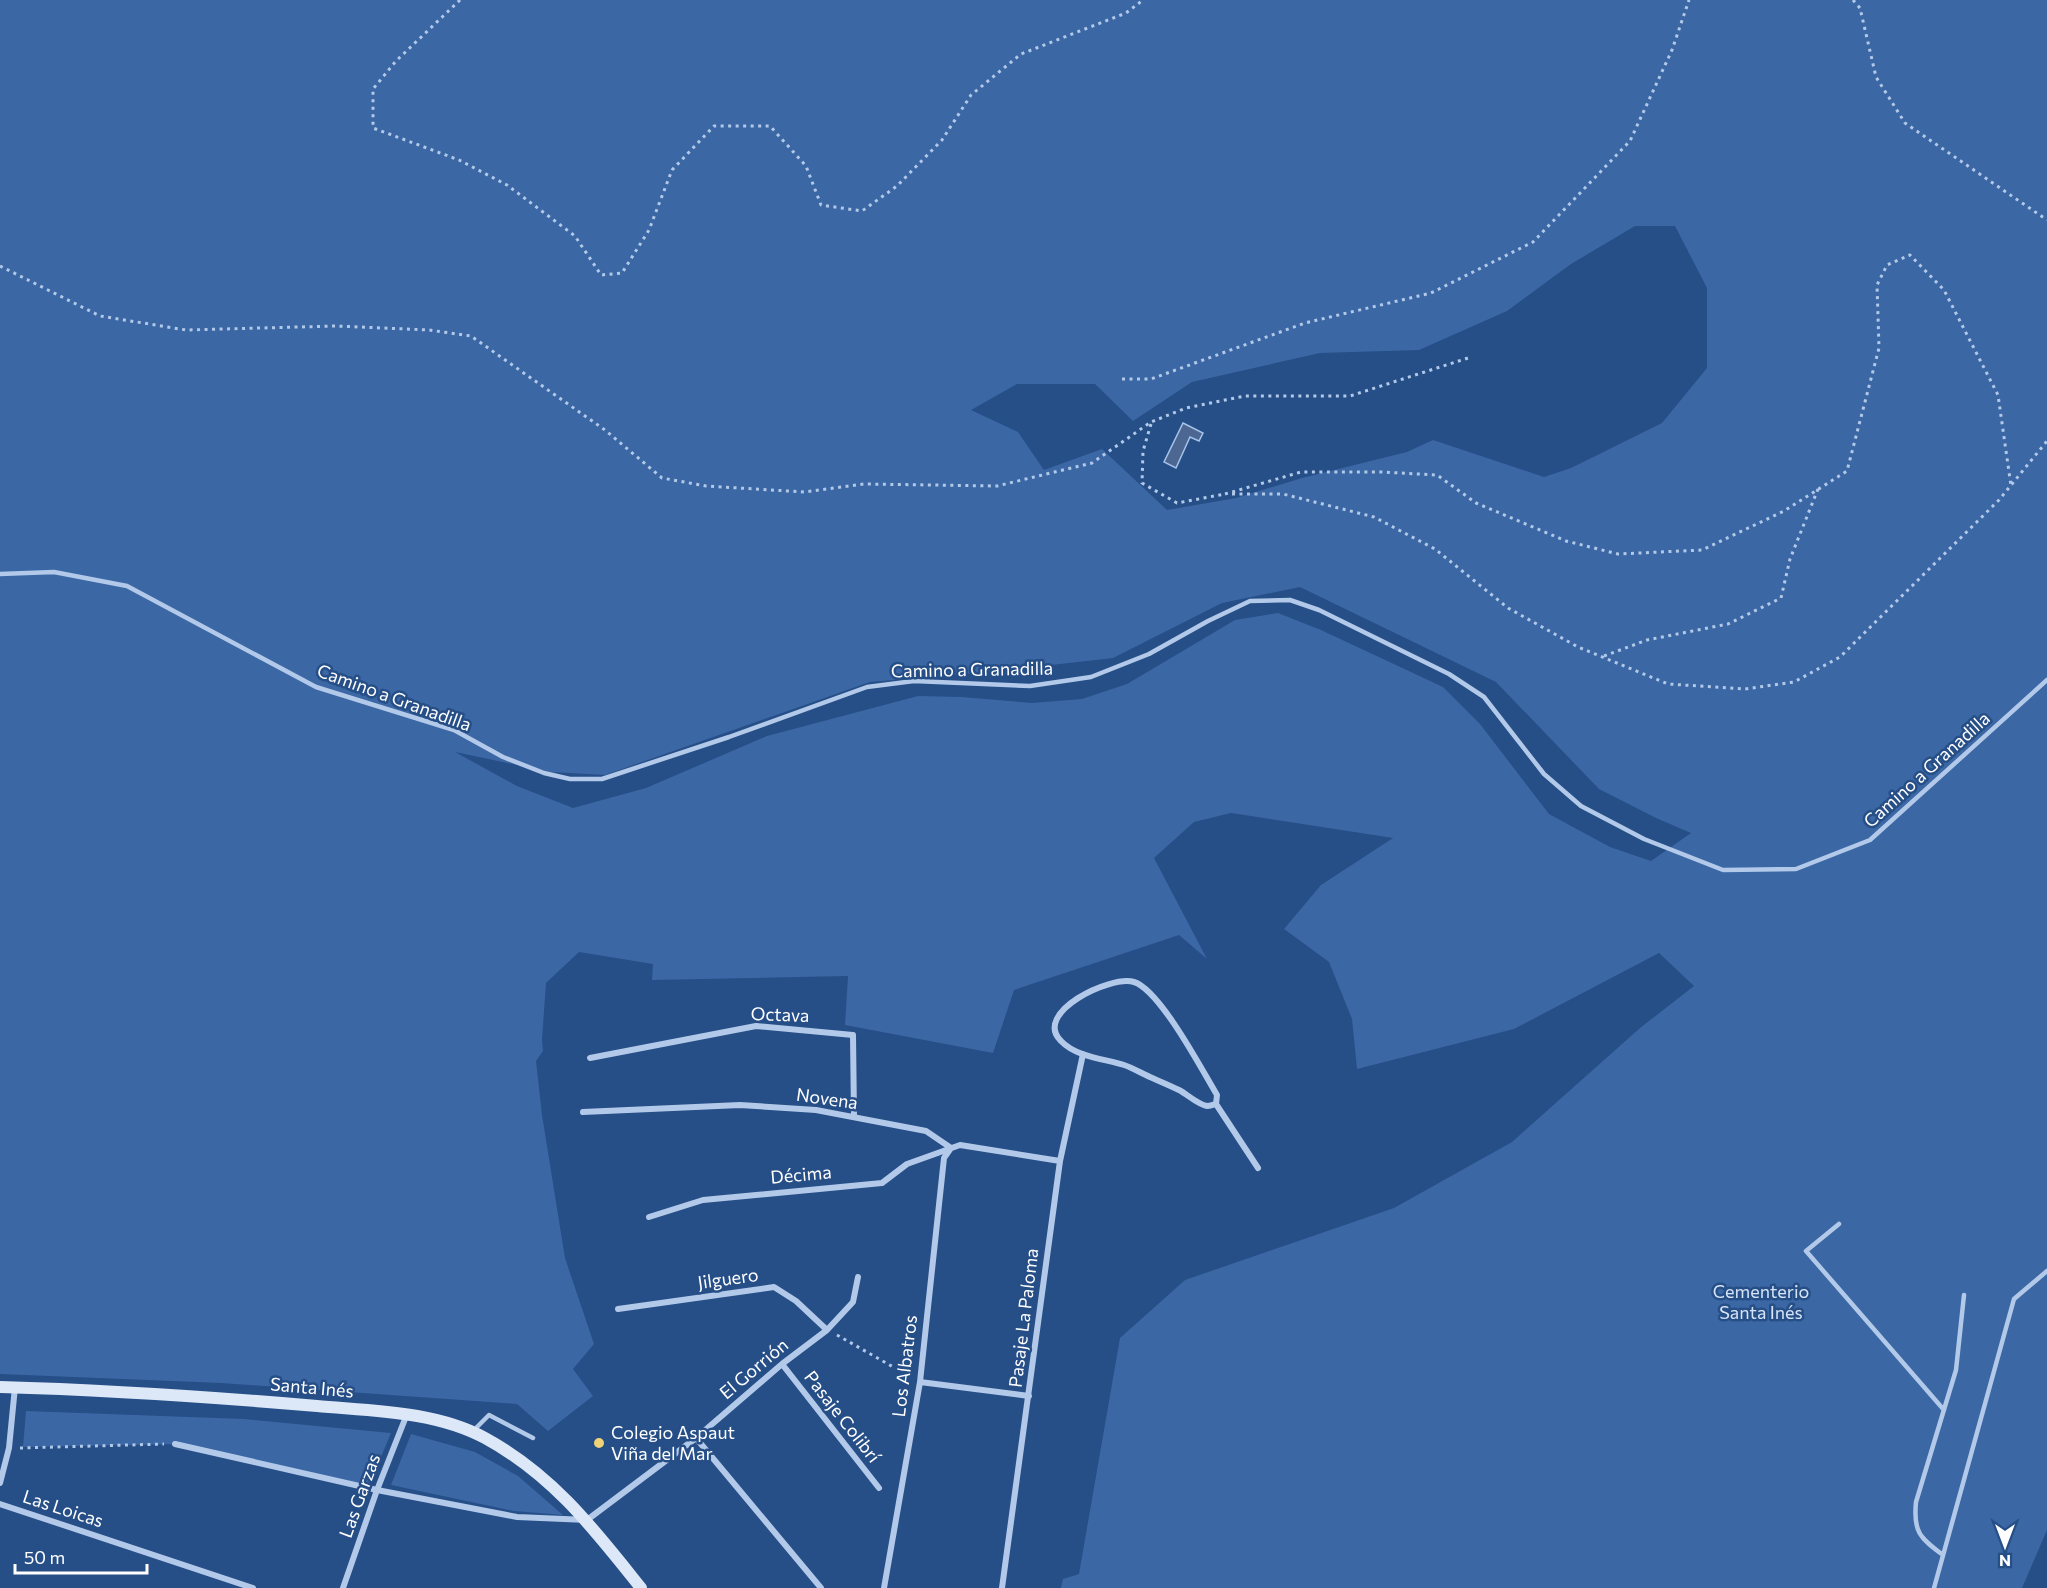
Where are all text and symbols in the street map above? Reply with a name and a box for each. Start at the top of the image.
street label: Camino a Granadilla [891,657,1053,681]
street label: Camino a Granadilla [314,659,474,735]
street label: Camino a Granadilla [1859,707,1994,832]
street label: Octava [750,1002,810,1026]
street label: Novena [795,1083,859,1113]
street label: Décima [769,1160,832,1188]
street label: Pasaje La Paloma [1004,1247,1042,1389]
street label: Jilguero [696,1263,760,1293]
park label: Cementerio Santa Inés [1713,1280,1809,1323]
street label: Los Albatros [887,1314,921,1418]
street label: El Gorrión [715,1333,792,1403]
street label: Pasaje Colibrí [800,1366,886,1468]
street label: Santa Inés [270,1372,355,1402]
place label: Colegio Aspaut Viña del Mar [611,1421,735,1464]
marker: Colegio Aspaut Viña del Mar [592,1436,606,1450]
street label: Las Garzas [334,1451,384,1541]
street label: Las Loicas [20,1485,106,1531]
north arrow [1975,1516,2035,1576]
scale bar [15,1537,147,1575]
text: 50 m [24,1546,65,1568]
text: N [1999,1552,2011,1571]

